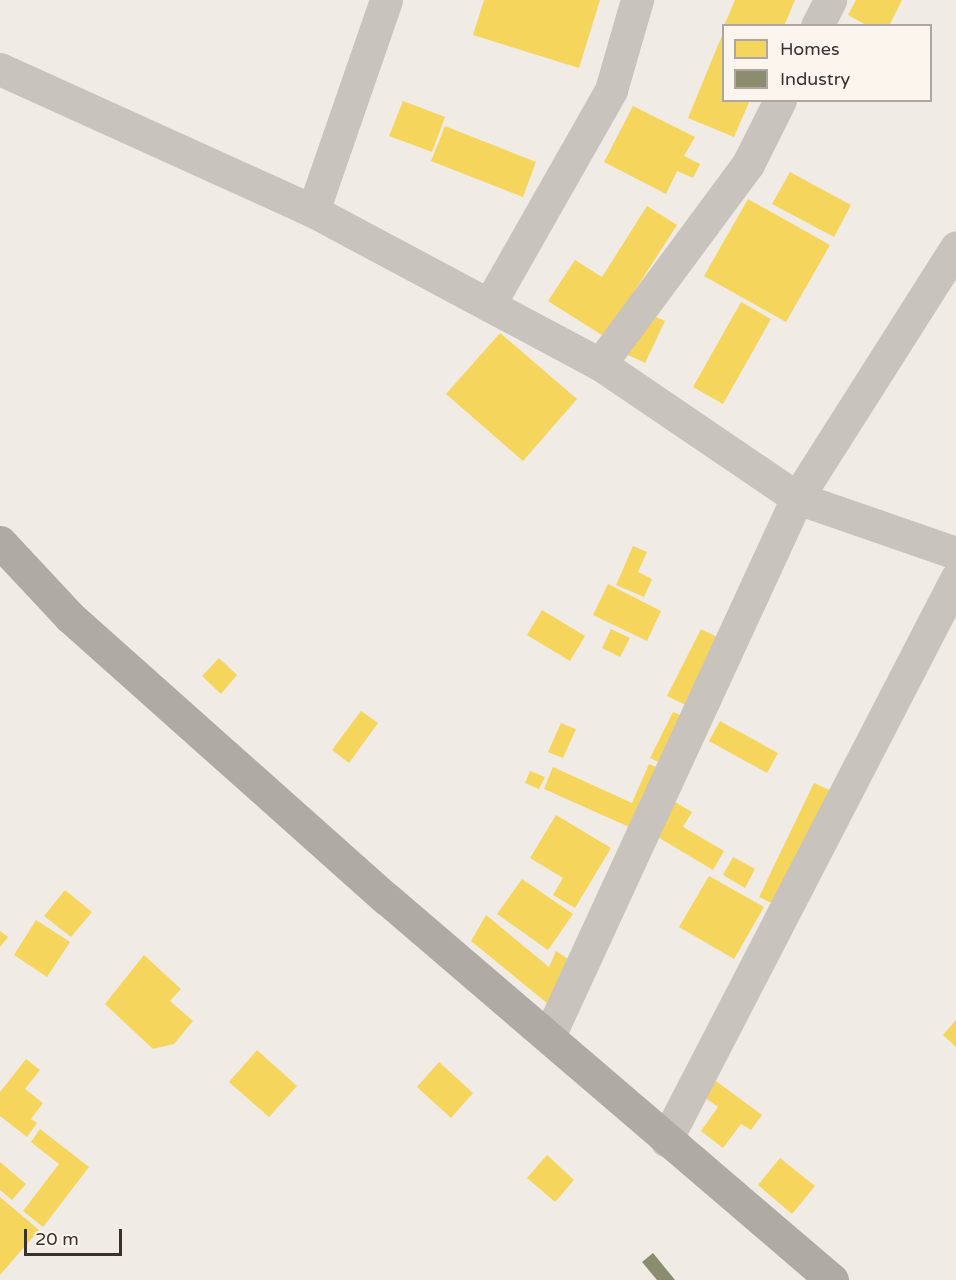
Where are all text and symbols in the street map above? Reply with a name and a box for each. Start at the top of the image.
legend [722,24,932,102]
text: Homes [780,38,840,60]
text: Industry [780,68,850,90]
scale bar [27,1217,124,1255]
text: 20 m [35,1228,79,1250]

